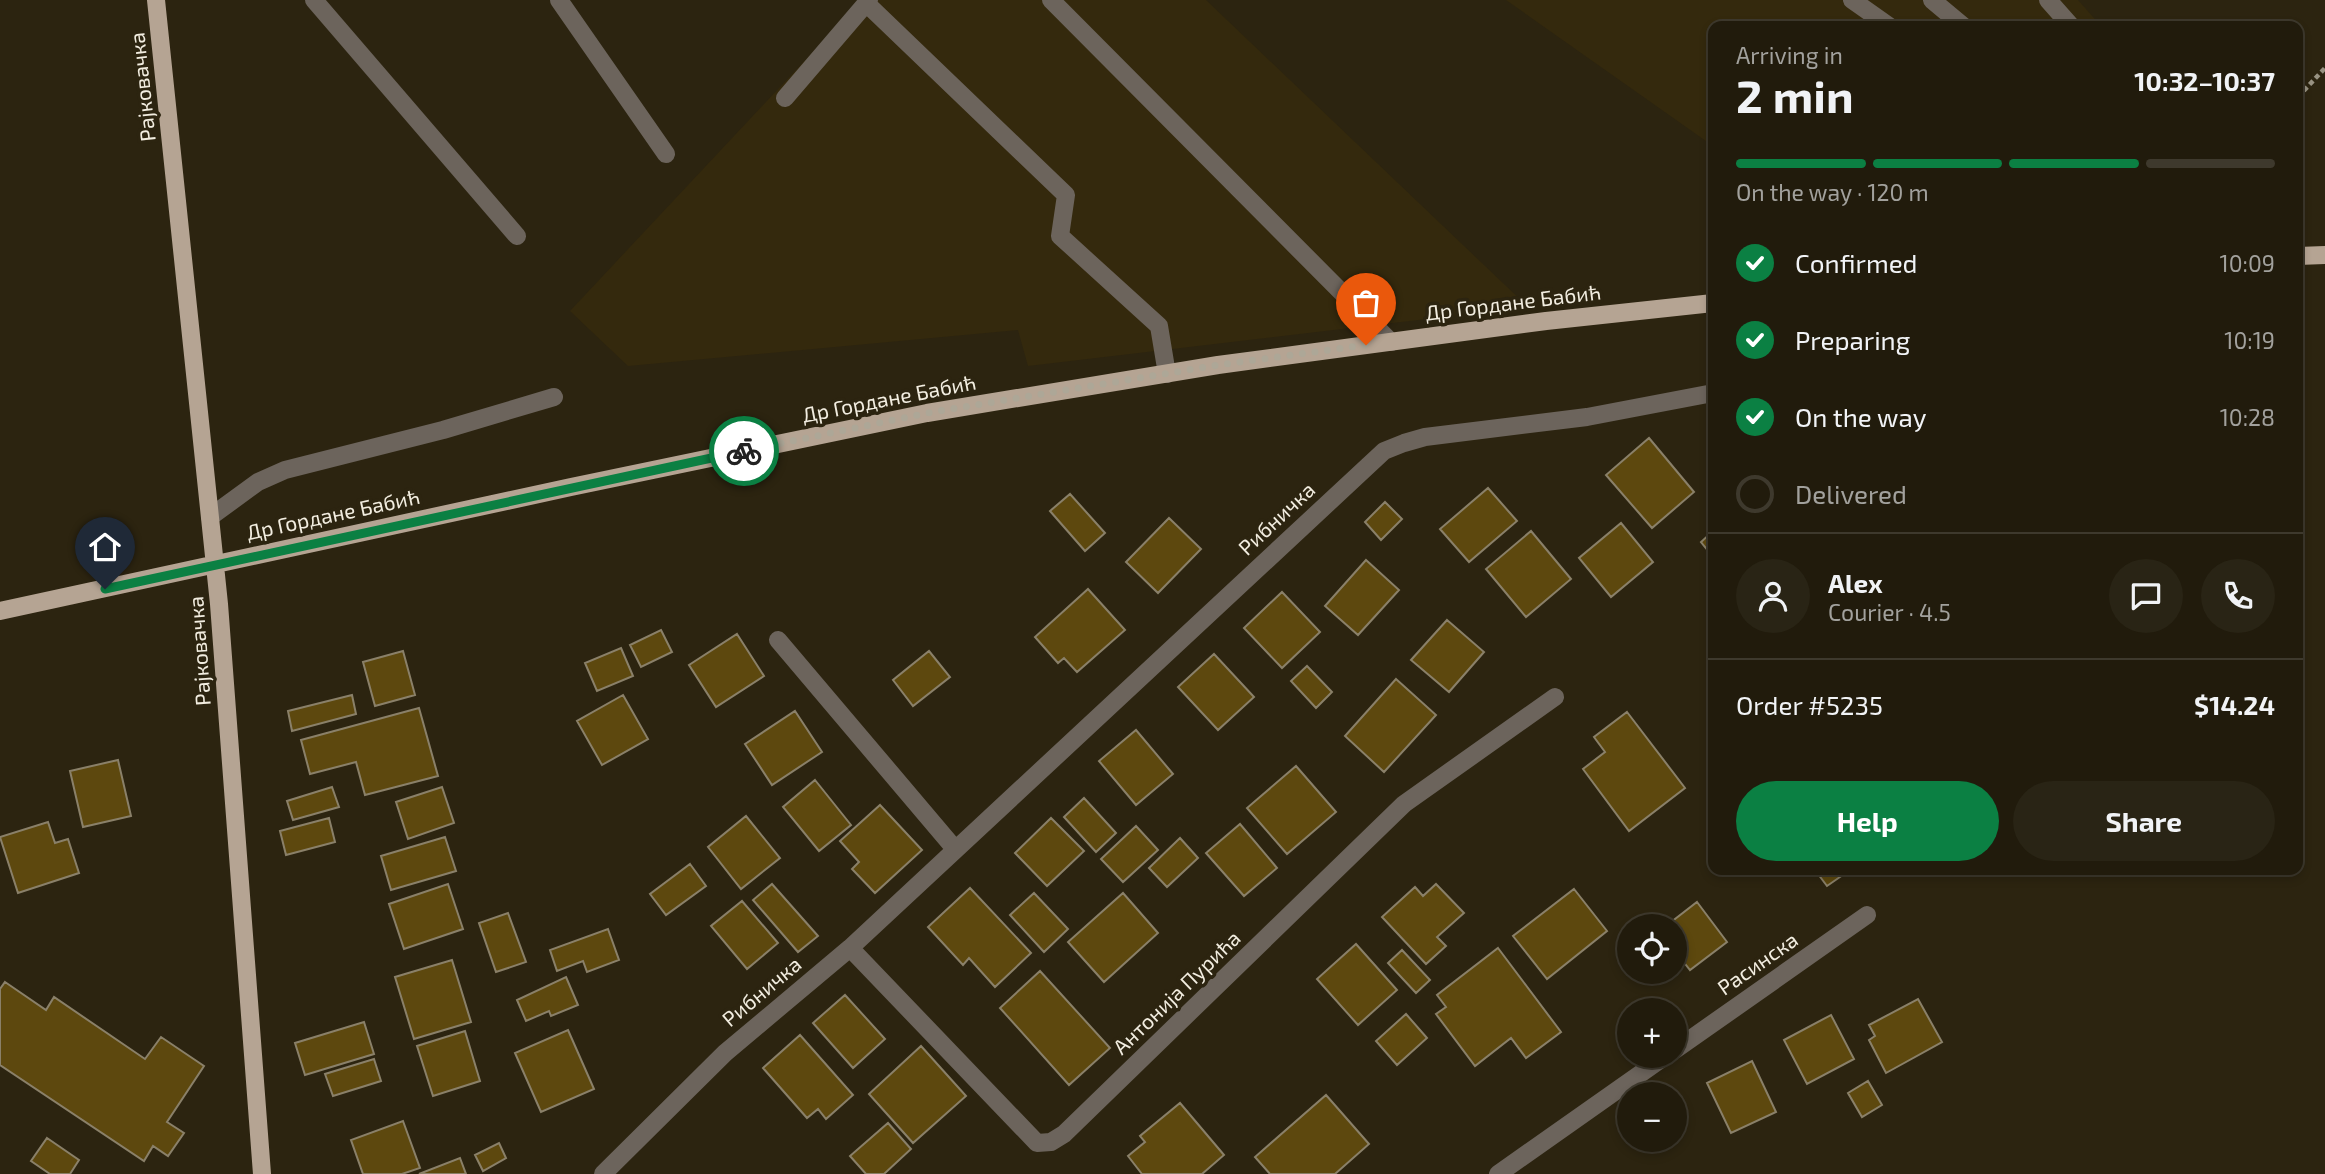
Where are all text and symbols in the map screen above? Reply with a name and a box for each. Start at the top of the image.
street label: Рајковачка [123,31,161,143]
text: Arriving in [1736,41,1843,69]
text: 10:32–10:37 [2134,65,2275,96]
text: 2 min [1736,67,1854,122]
text: On the way · 120 m [1736,178,1929,206]
icon: check [1736,244,1774,282]
text: Confirmed [1795,247,1918,278]
text: 10:09 [2220,249,2275,277]
pin [1336,273,1396,345]
street label: Др Гордане Бабић [1424,278,1602,325]
icon: bag [1347,284,1385,322]
icon: check [1736,321,1774,359]
text: Preparing [1795,324,1910,355]
text: 10:19 [2224,326,2275,354]
street label: Др Гордане Бабић [800,368,978,427]
icon: check [1736,398,1774,436]
text: On the way [1795,401,1926,432]
text: 10:28 [2220,403,2275,431]
courier [709,416,779,486]
icon: bike [725,432,763,470]
street label: Рибничка [1233,476,1319,560]
text: Delivered [1795,478,1907,509]
street label: Др Гордане Бабић [244,483,422,544]
pin [75,517,135,589]
icon: home [86,528,124,566]
button: person [1736,559,1810,633]
button: chat [2109,559,2183,633]
button: phone [2201,559,2275,633]
text: Alex [1828,567,1883,598]
street label: Рајковачка [182,595,216,707]
text: Courier · 4.5 [1828,598,1951,626]
text: Order #5235 [1736,689,1883,720]
text: $14.24 [2194,689,2275,720]
button: Help [1736,781,1999,861]
button: Share [2013,781,2275,861]
map controls [1617,914,1687,1152]
button: locate [1617,914,1687,984]
street label: Антонија Пурића [1107,925,1245,1060]
street label: Расинска [1712,926,1802,999]
street label: Рибничка [716,951,806,1031]
button: + [1617,998,1687,1068]
button: − [1617,1082,1687,1152]

